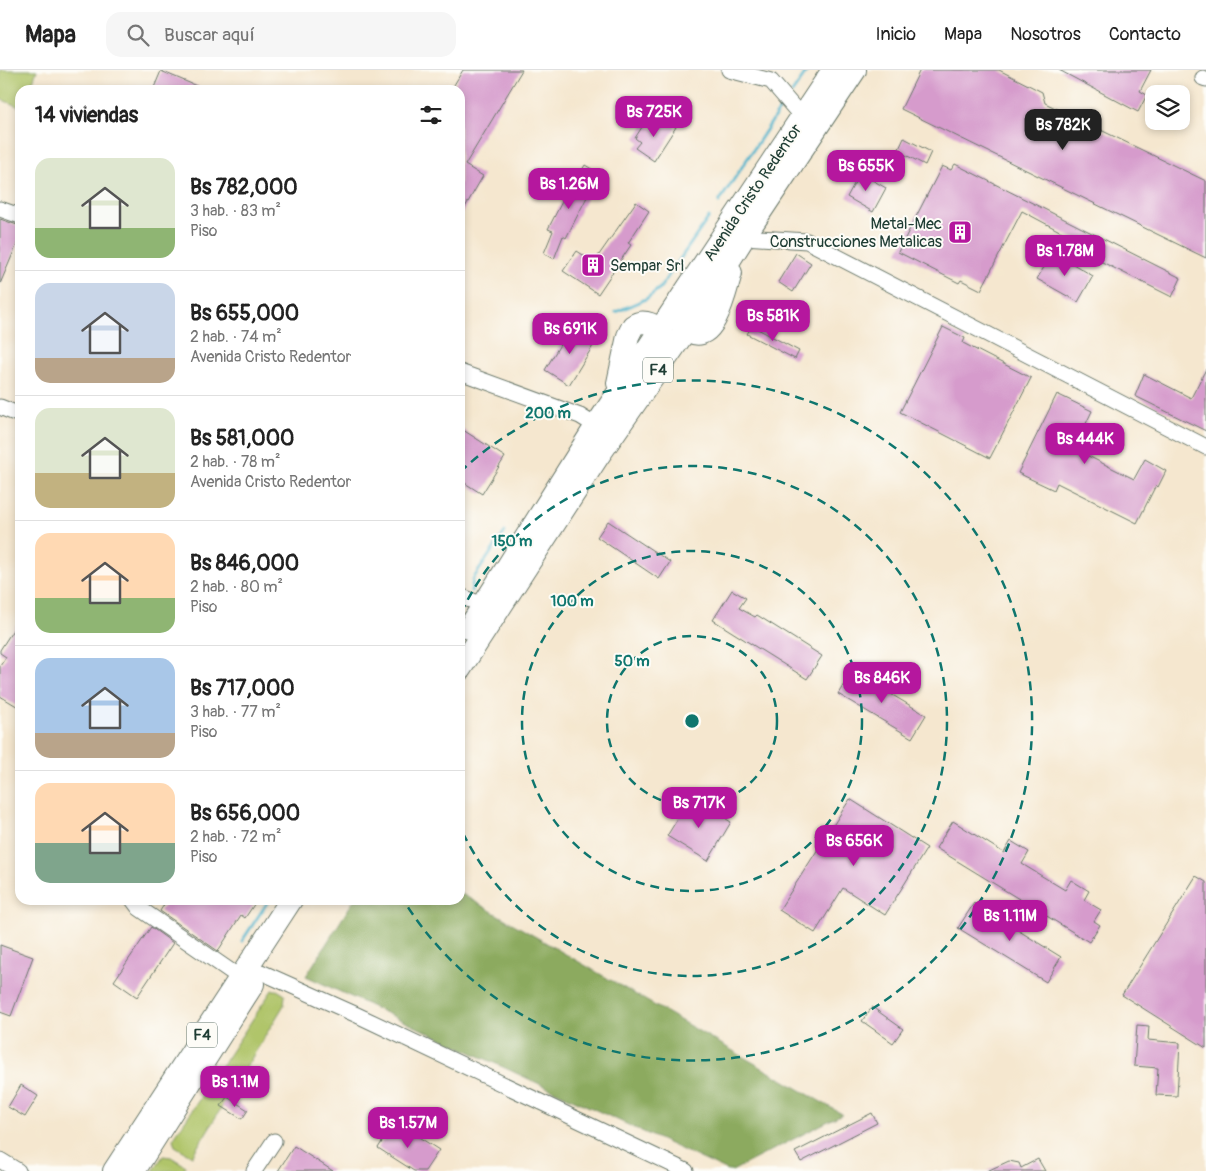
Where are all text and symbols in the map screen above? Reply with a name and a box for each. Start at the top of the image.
search box [106,12,456,57]
text: Mapa [25,20,76,49]
icon: search [124,21,152,49]
text: Buscar aquí [164,23,255,47]
text: Inicio [875,23,916,46]
text: Mapa [944,23,982,46]
text: Nosotros [1010,23,1081,46]
text: Contacto [1109,23,1181,46]
map controls [1145,85,1190,130]
button: layers [1145,85,1190,130]
pin: Bs 725K [608,96,700,138]
icon: filters [417,101,445,129]
text: 14 viviendas [35,102,138,129]
text: Bs 725K [626,102,682,122]
pin: Bs 782K [1017,108,1109,151]
text: Bs 782K [1036,115,1090,135]
street label: Avenida Cristo Redentor [699,120,806,265]
pin: Bs 655K [820,150,912,192]
text: Bs 655K [838,156,894,176]
pin: Bs 1.26M [517,168,621,210]
text: Bs 782,000 [190,174,298,201]
text: Bs 1.26M [539,174,599,194]
icon: home [75,178,135,238]
text: 3 hab. · 83 m² [190,201,281,221]
place label: Metal-Mec Construcciones Metalicas [770,214,942,252]
building icon: Metal-Mec Construcciones Metalicas [947,219,973,245]
text: Piso [190,221,217,241]
pin: Bs 1.78M [1013,234,1117,277]
text: Bs 1.78M [1036,241,1094,261]
building icon: Sempar Srl [580,252,606,278]
place label: Sempar Srl [610,256,684,276]
text: Bs 655,000 [190,300,299,327]
pin: Bs 581K [727,300,819,342]
icon: home [75,303,135,363]
text: Bs 581K [747,306,799,326]
pin: Bs 691K [524,312,616,355]
text: Bs 691K [543,319,597,339]
text: 2 hab. · 74 m² [190,327,282,347]
text: Avenida Cristo Redentor [190,347,351,367]
road number: F4 [643,358,673,382]
text: 200 m [525,404,571,423]
pin: Bs 444K [1039,422,1131,465]
text: Bs 581,000 [190,425,294,452]
icon: home [75,428,135,488]
text: Bs 444K [1056,429,1114,449]
text: 2 hab. · 78 m² [190,452,281,472]
text: Avenida Cristo Redentor [190,472,351,492]
text: 150 m [492,532,532,551]
text: Bs 846,000 [190,550,299,577]
icon: home [75,553,135,613]
text: 2 hab. · 80 m² [190,577,283,597]
text: 100 m [551,592,593,611]
text: Piso [190,597,217,617]
text: 50 m [615,652,649,671]
pin: Bs 846K [836,662,928,704]
text: Bs 846K [854,668,910,688]
text: Bs 717,000 [190,675,295,702]
icon: home [75,678,135,738]
text: 3 hab. · 77 m² [190,702,281,722]
centre of rings [683,712,701,730]
text: Piso [190,722,217,742]
pin: Bs 717K [653,786,745,829]
text: Bs 717K [673,793,725,813]
text: Bs 656,000 [190,800,300,827]
icon: home [75,803,135,863]
pin: Bs 656K [808,824,900,867]
text: 2 hab. · 72 m² [190,827,281,847]
text: Bs 656K [826,831,882,851]
text: Piso [190,847,217,867]
pin: Bs 1.11M [958,900,1062,942]
text: Bs 1.11M [983,906,1037,926]
road number: F4 [187,1022,217,1048]
pin: Bs 1.1M [189,1066,281,1108]
text: Bs 1.1M [211,1072,259,1092]
pin: Bs 1.57M [356,1106,460,1149]
text: Bs 1.57M [379,1113,437,1133]

